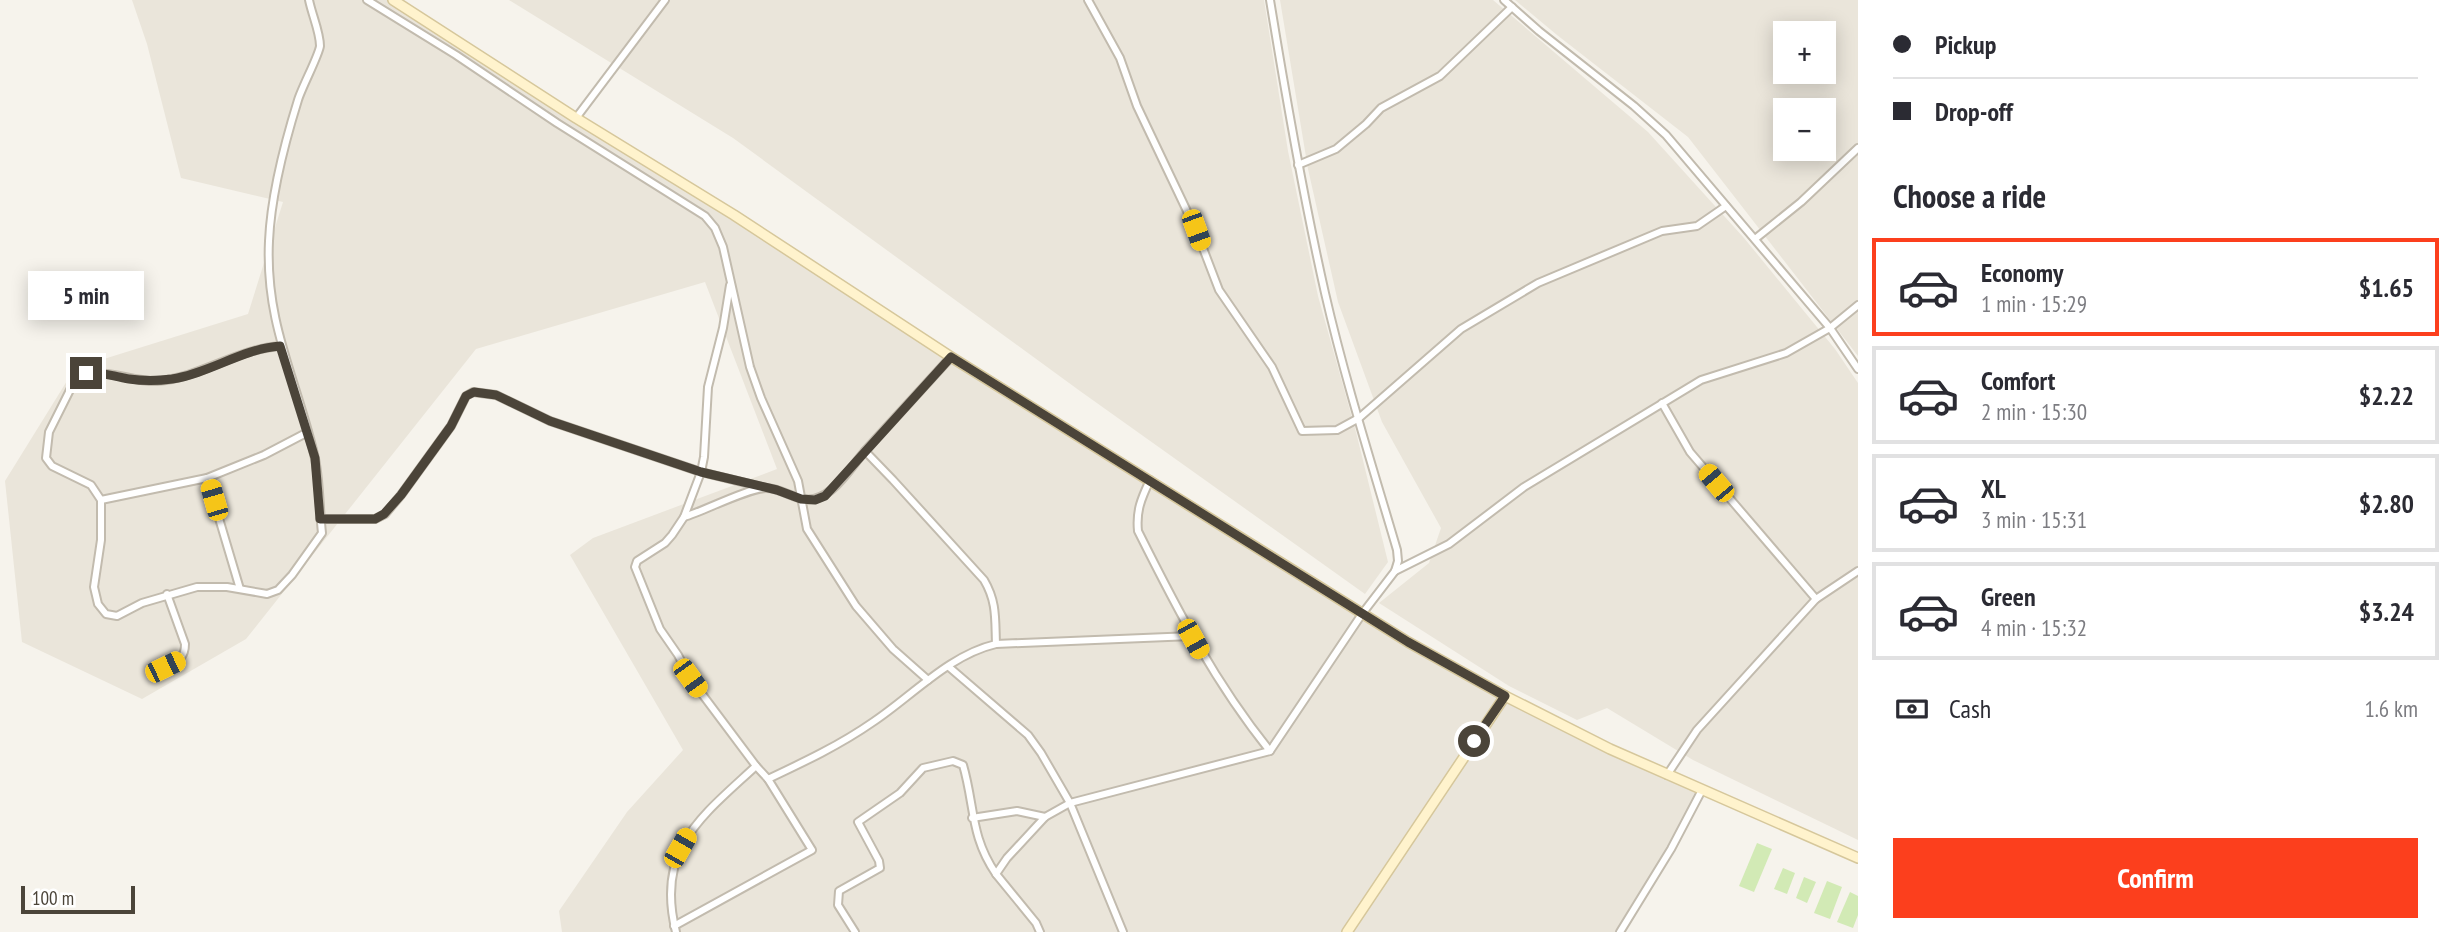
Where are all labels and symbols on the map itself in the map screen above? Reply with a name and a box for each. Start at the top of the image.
car [1179,207,1214,253]
callout: 5 min [28,272,144,320]
route end [70,357,102,389]
car [1695,460,1738,506]
car [199,477,230,523]
car [1174,616,1213,662]
car [142,648,189,686]
car [670,655,711,701]
route start [1458,725,1490,757]
car [661,825,700,871]
scale bar [21,883,135,915]

